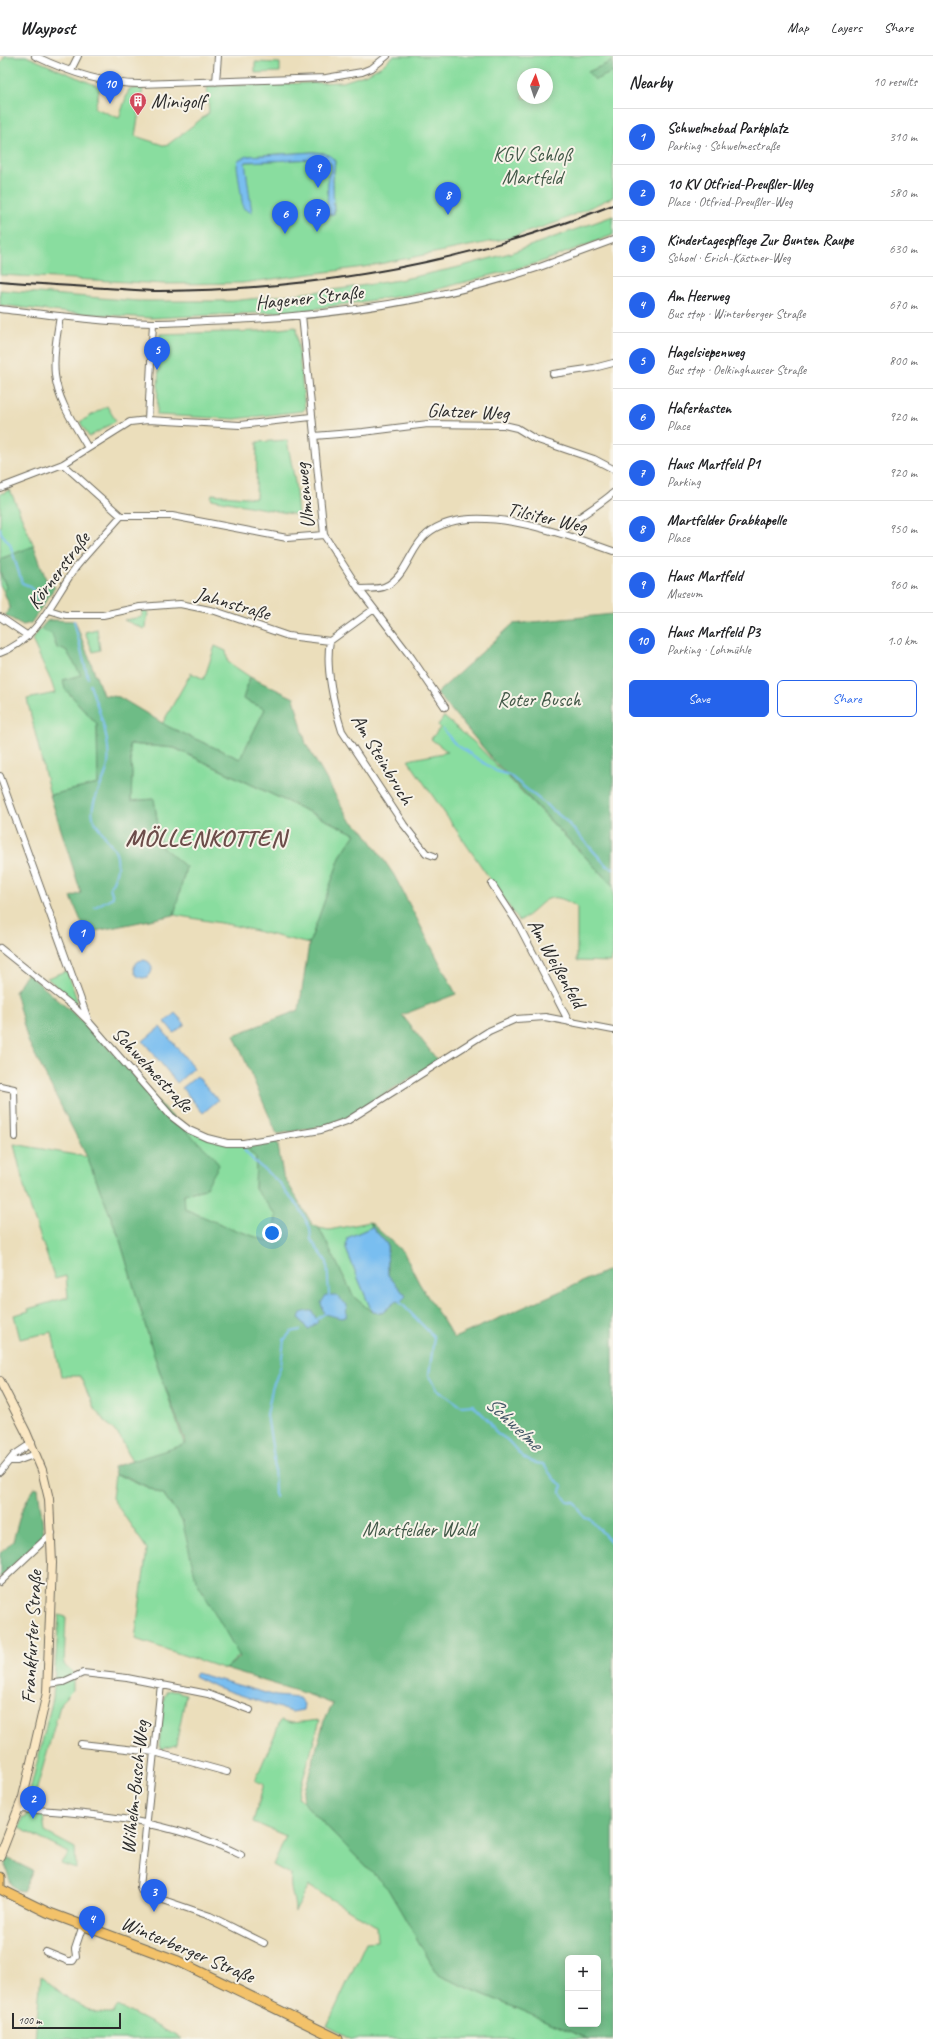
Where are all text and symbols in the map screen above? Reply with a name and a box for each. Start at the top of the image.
text: Waypost [20,16,75,40]
text: Map [787,19,809,36]
text: Layers [831,19,862,36]
text: Share [884,19,913,36]
north arrow [517,68,553,104]
pin: 10 [97,71,123,104]
text: Nearby [629,72,672,93]
text: 10 results [873,74,917,90]
place label: Minigolf [151,89,210,114]
building icon: Minigolf [128,91,148,116]
text: Schwelmebad Parkplatz [667,119,787,138]
text: 1 [639,129,645,145]
text: 310 m [889,129,917,145]
text: Parking · Schwelmestraße [667,138,779,154]
park label: KGV Schloß Martfeld [493,142,574,190]
pin: 9 [305,155,331,188]
text: 10 KV Otfried-Preußler-Weg [667,175,813,194]
pin: 8 [435,182,461,215]
text: 2 [639,185,645,201]
text: 580 m [889,185,917,201]
text: Place · Otfried-Preußler-Weg [667,194,793,210]
pin: 7 [304,199,330,232]
pin: 6 [272,201,298,234]
text: Kindertagespflege Zur Bunten Raupe [667,231,853,250]
text: 3 [639,241,645,257]
text: 630 m [889,241,917,257]
text: School · Erich-Kästner-Weg [667,250,791,266]
street label: Hagener Straße [254,279,366,316]
text: Am Heerweg [667,287,729,306]
text: 4 [639,297,645,313]
text: 670 m [889,297,917,313]
text: Bus stop · Winterberger Straße [667,306,806,322]
pin: 5 [144,337,170,370]
text: Hagelsiepenweg [667,343,744,362]
text: 5 [639,353,645,369]
text: 800 m [889,353,917,369]
text: Bus stop · Oelkinghauser Straße [667,362,806,378]
street label: Glatzer Weg [427,398,511,425]
text: Haferkasten [667,399,731,418]
text: 6 [639,409,645,425]
text: 920 m [889,409,917,425]
text: Place [667,418,690,434]
text: Haus Martfeld P1 [667,455,760,474]
street label: Ulmenweg [288,460,320,530]
text: 7 [639,465,645,481]
text: 920 m [889,465,917,481]
text: Parking [667,474,701,490]
street label: Tilsiter Weg [505,496,591,539]
text: Martfelder Grabkapelle [667,511,786,530]
text: 8 [639,521,645,537]
text: 950 m [889,521,917,537]
street label: Körnerstraße [21,526,96,614]
text: Place [667,530,690,546]
text: Haus Martfeld [667,567,743,586]
text: 9 [639,577,645,593]
text: 960 m [889,577,917,593]
street label: Jahnstraße [192,581,274,626]
text: Museum [667,586,702,602]
text: Haus Martfeld P3 [667,623,760,642]
text: 10 [636,633,648,649]
text: 1.0 km [887,633,917,649]
text: Parking · Lohmühle [667,642,751,658]
button: Save [629,680,769,717]
button: Share [777,680,917,717]
park label: Roter Busch [497,687,582,712]
street label: Am Steinbruch [346,709,420,811]
district label: MÖLLENKOTTEN [125,823,290,853]
street label: Am Weißenfeld [522,914,593,1015]
pin: 1 [69,920,95,953]
street label: Schwelmestraße [107,1021,200,1118]
your location [262,1223,282,1243]
water label: Schwelme [480,1390,550,1458]
park label: Martfelder Wald [362,1517,479,1542]
street label: Frankfurter Straße [16,1568,48,1704]
street label: Wilhelm-Busch-Weg [115,1718,154,1855]
pin: 2 [20,1786,46,1819]
pin: 3 [141,1879,167,1912]
pin: 4 [79,1906,105,1939]
street label: Winterberger Straße [118,1910,259,1989]
map controls [565,1955,601,2027]
button: + [565,1955,601,1991]
button: − [565,1991,601,2027]
scale bar [12,2011,121,2030]
text: 100 m [18,2013,42,2027]

